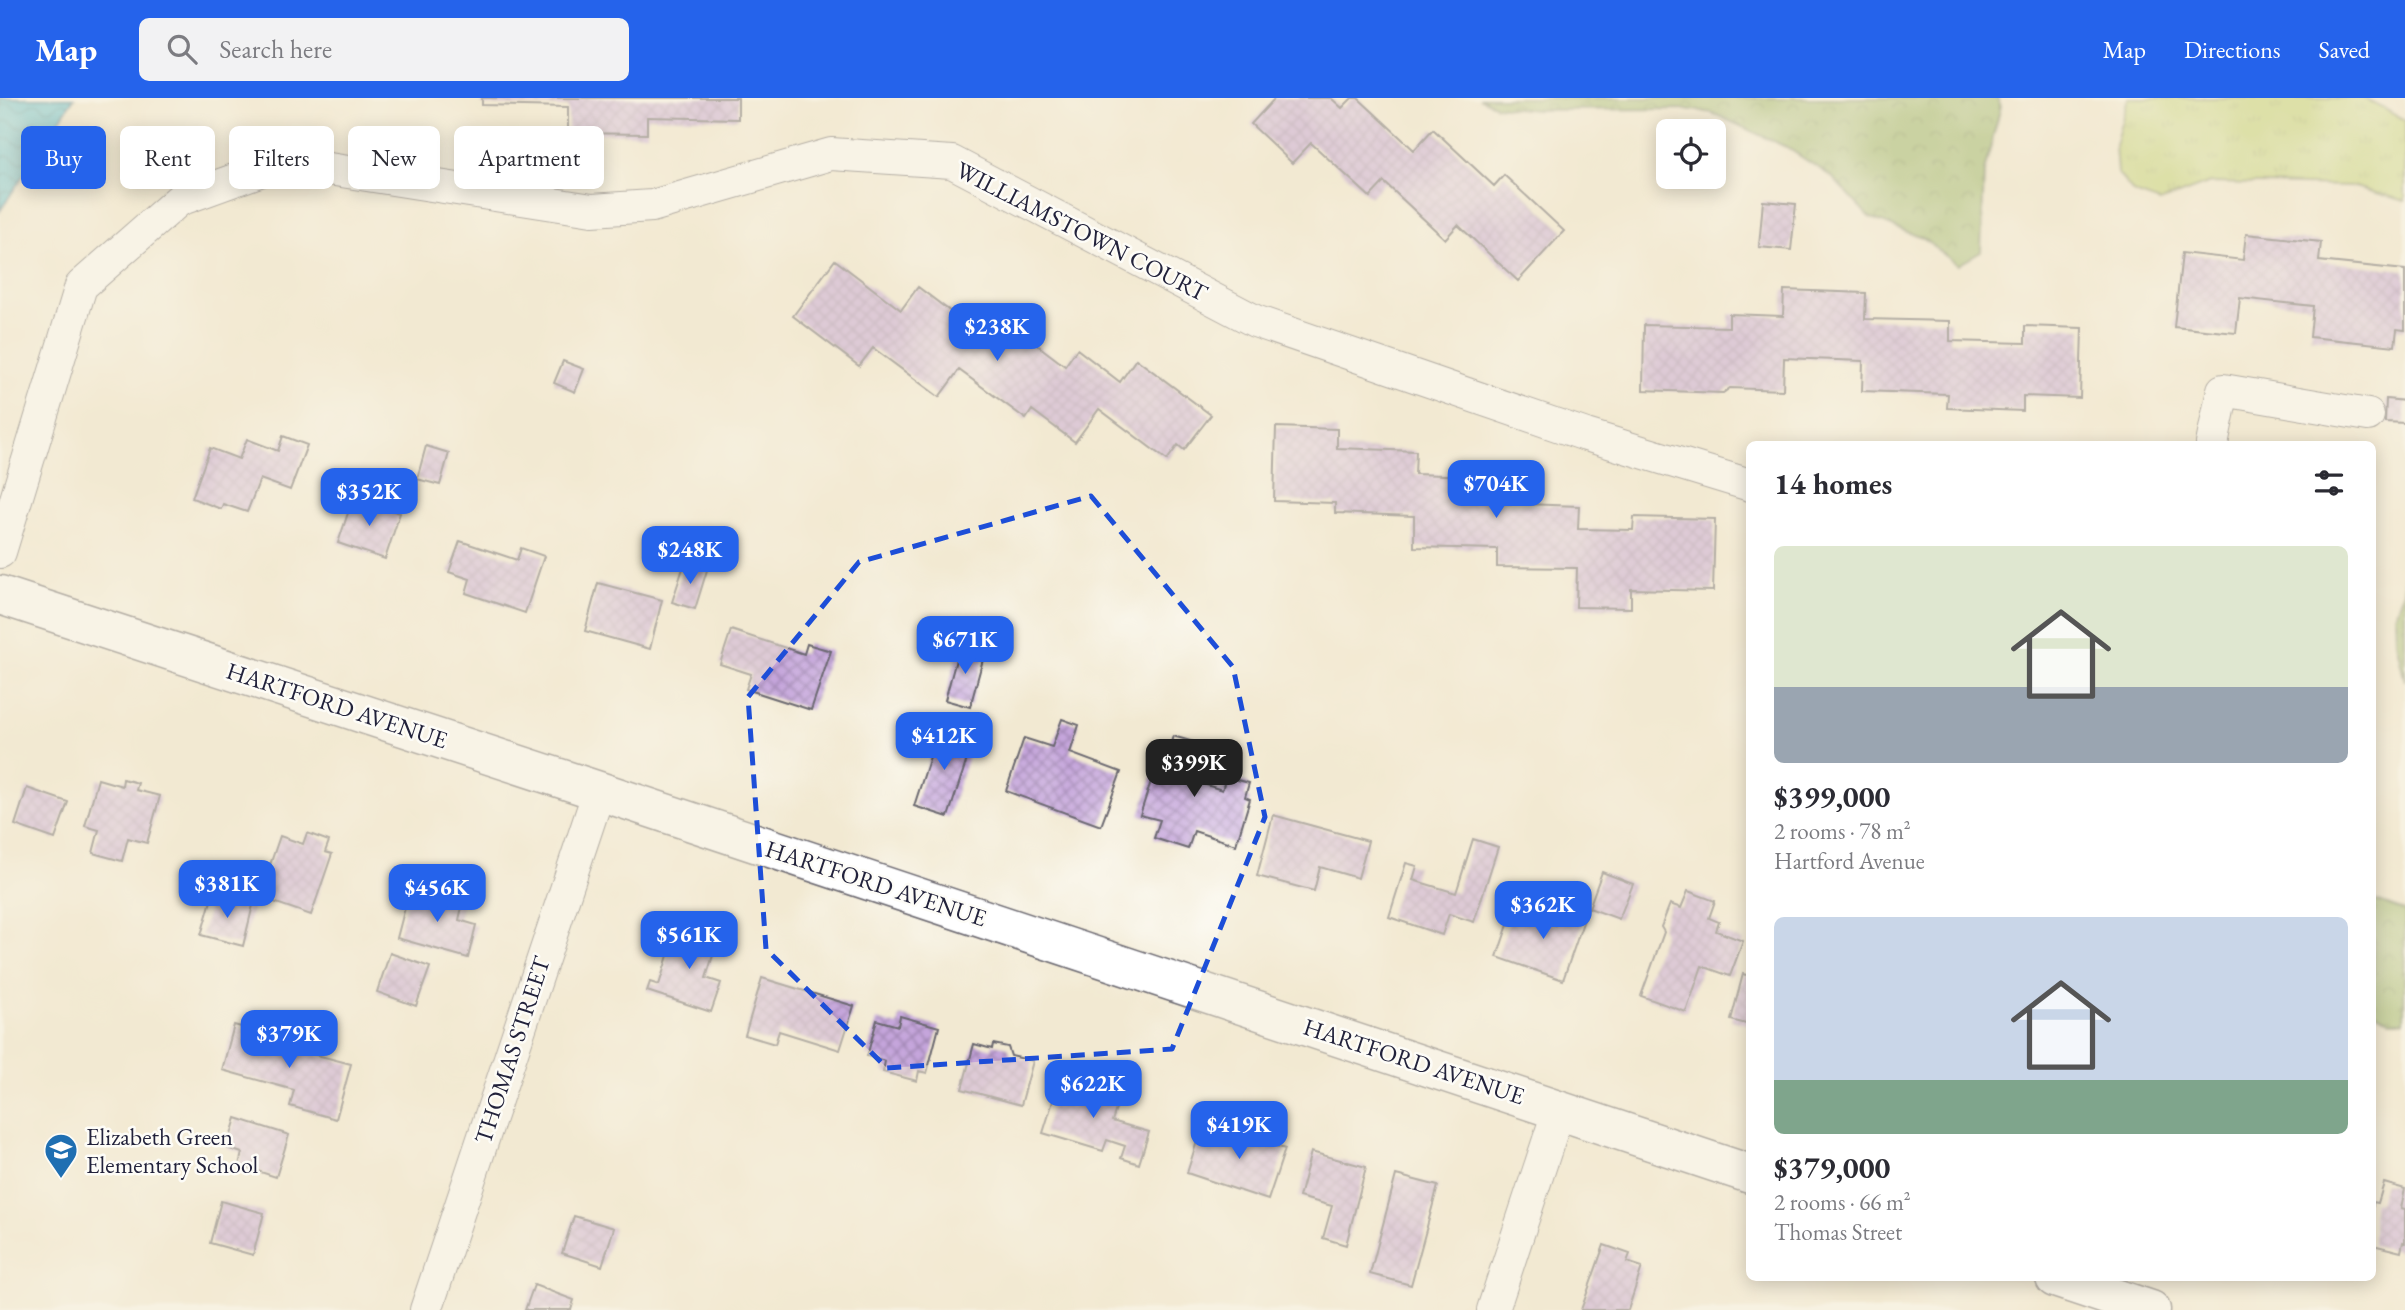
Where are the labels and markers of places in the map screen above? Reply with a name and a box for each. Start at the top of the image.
pin: $238K [948,303,1046,363]
pin: $704K [1447,460,1545,520]
pin: $352K [320,468,418,528]
pin: $248K [641,526,739,586]
pin: $671K [916,616,1014,676]
pin: $412K [895,712,993,772]
pin: $399K [1145,740,1243,799]
pin: $381K [178,860,276,920]
pin: $456K [388,864,486,924]
pin: $362K [1494,882,1592,941]
pin: $561K [640,912,738,971]
pin: $379K [240,1010,338,1070]
pin: $622K [1044,1060,1142,1120]
pin: $419K [1190,1102,1288,1161]
place label: Elizabeth Green Elementary School [86,1121,258,1180]
school or university icon: Elizabeth Green Elementary School [42,1131,80,1180]

